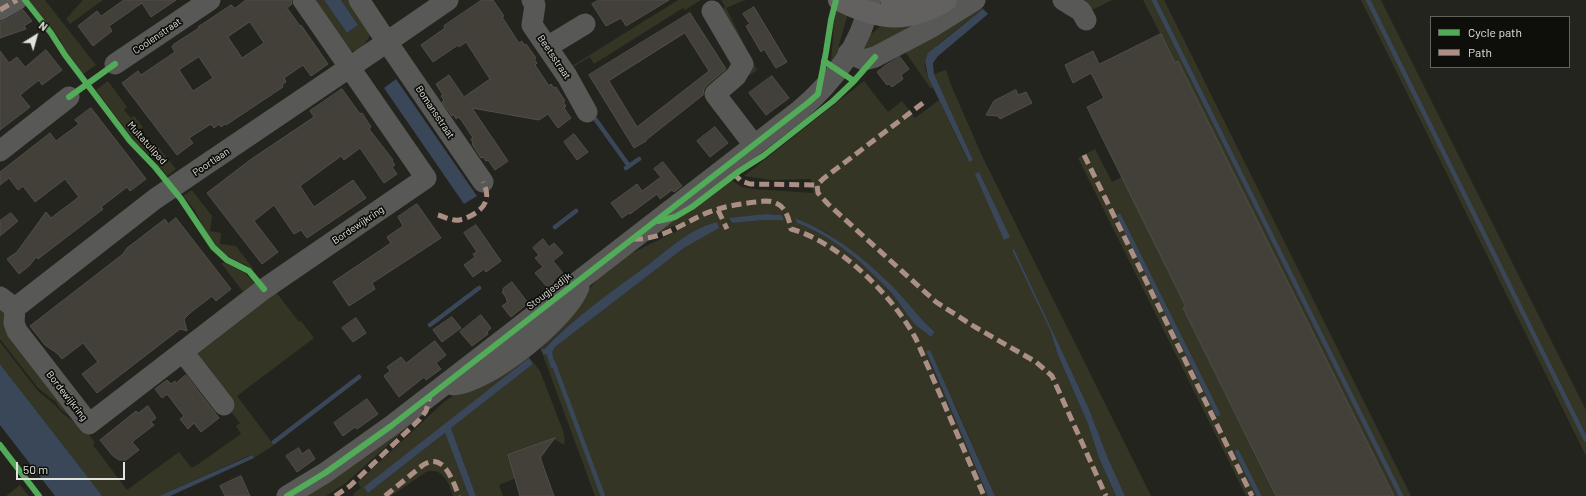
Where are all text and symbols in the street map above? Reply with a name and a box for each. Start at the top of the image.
street label: Coolenstraat [130,15,184,57]
north arrow [16,16,56,56]
legend [1430,16,1570,68]
text: N [37,19,50,33]
text: Cycle path [1468,25,1522,39]
street label: Beetsstraat [535,32,573,82]
text: Path [1468,45,1492,59]
street label: Bomansstraat [413,83,457,141]
street label: Multatulipad [125,119,169,167]
street label: Poortlaan [190,145,232,179]
street label: Bordewijkring [330,203,386,247]
street label: Stougjesdijk [524,270,574,312]
street label: Bordewijkring [44,369,90,423]
scale bar [18,454,127,480]
text: 50 m [23,462,48,476]

